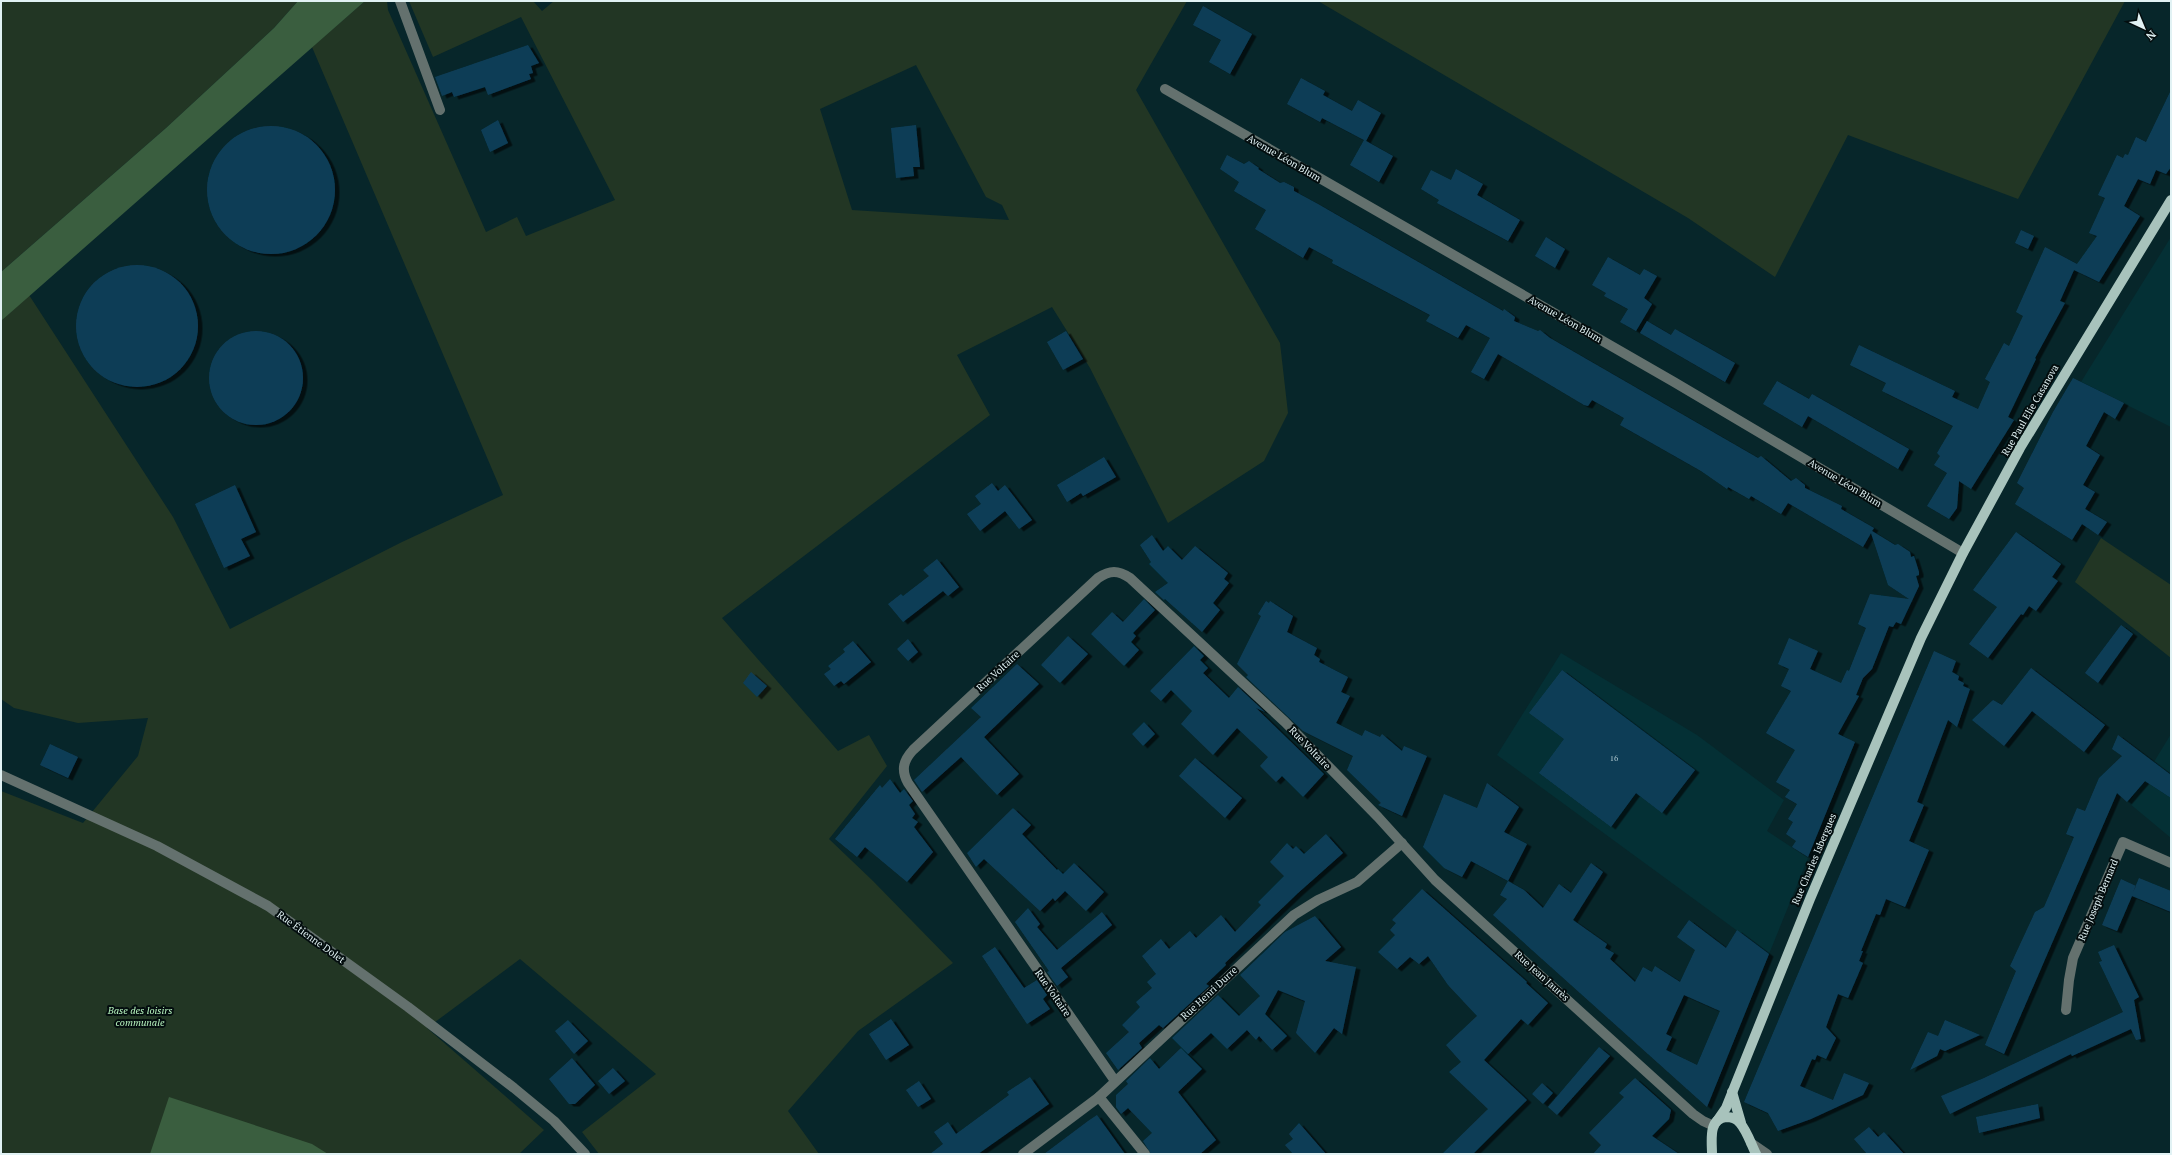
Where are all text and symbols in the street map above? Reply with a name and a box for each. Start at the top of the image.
north arrow [2124,8,2164,48]
text: N [2143,27,2159,44]
street label: Avenue Léon Blum [1245,132,1324,185]
street label: Avenue Léon Blum [1526,293,1605,346]
street label: Rue Paul Elie Casanova [1999,362,2061,458]
street label: Avenue Léon Blum [1806,456,1884,510]
street label: Rue Voltaire [974,648,1022,694]
street label: Rue Voltaire [1286,724,1334,772]
house number: 16 [1610,753,1619,763]
street label: Rue Charles Isbergues [1789,811,1839,907]
street label: Rue Joseph Bernard [2075,857,2121,943]
street label: Rue Étienne Dolet [274,908,348,966]
street label: Rue Jean Jaurès [1512,948,1572,1004]
street label: Rue Henri Durre [1178,963,1240,1023]
street label: Rue Voltaire [1032,967,1074,1019]
park label: Base des loisirs communale [107,1004,172,1029]

